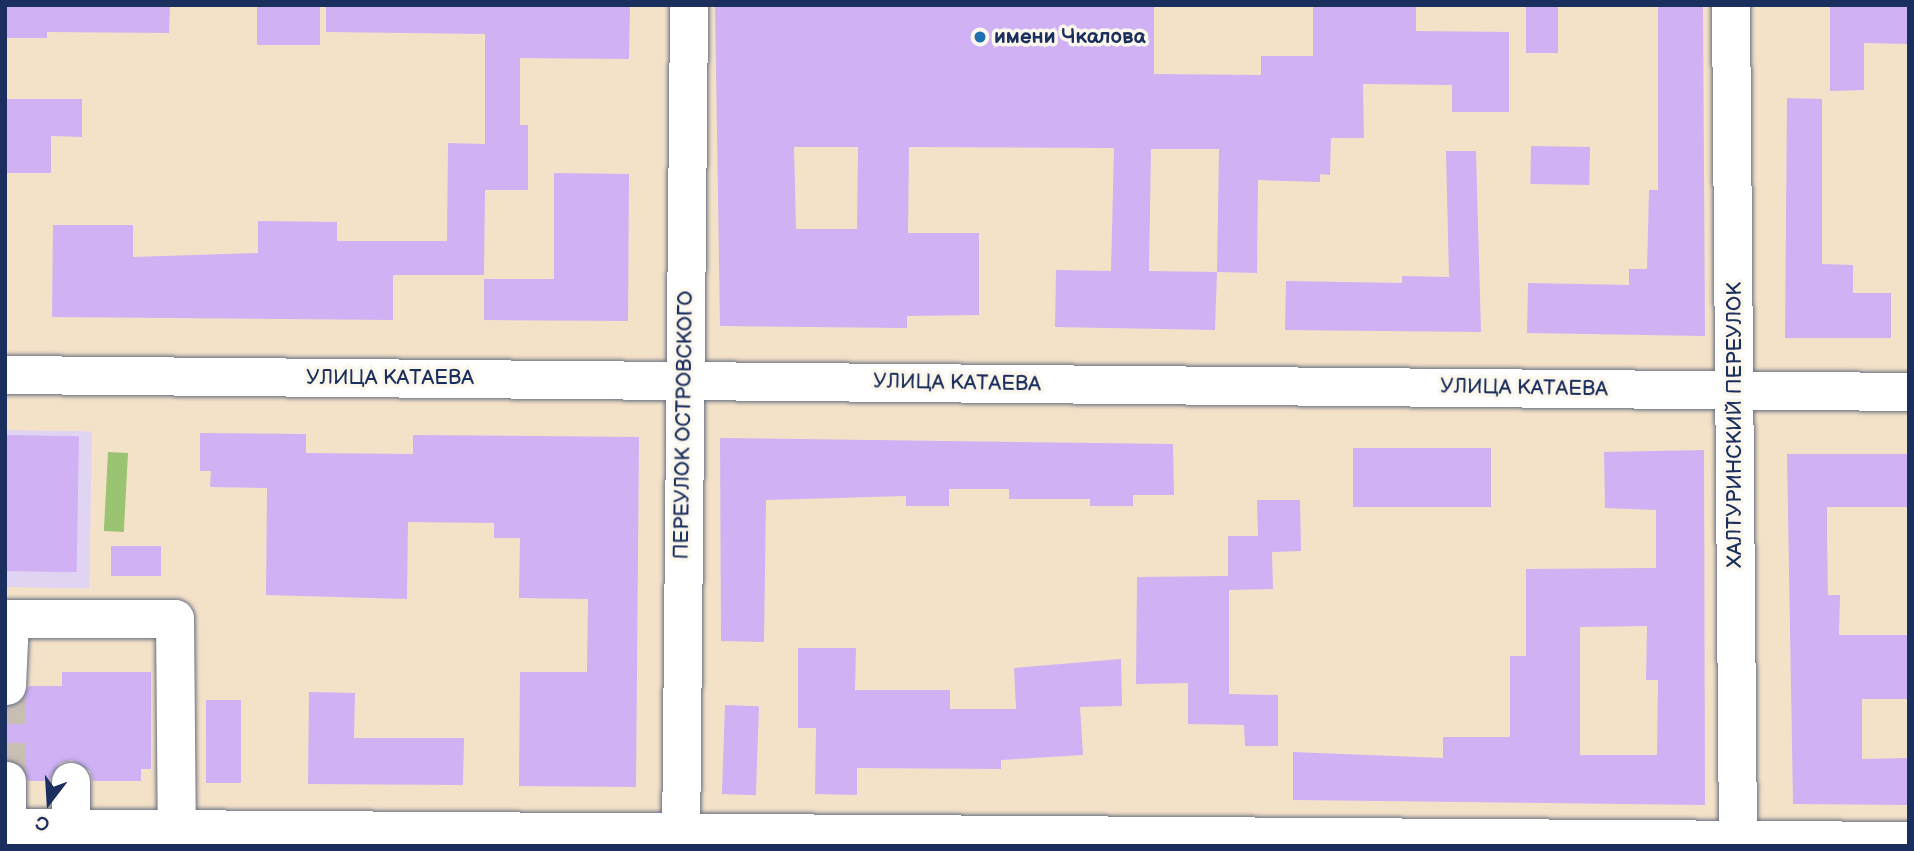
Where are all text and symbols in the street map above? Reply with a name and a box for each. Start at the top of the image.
place label: имени Чкалова [994,24,1146,50]
marker: имени Чкалова [972,29,988,45]
street label: ХАЛТУРИНСКИЙ ПЕРЕУЛОК [1722,282,1748,568]
street label: ПЕРЕУЛОК ОСТРОВСКОГО [669,290,699,560]
street label: УЛИЦА КАТАЕВА [306,365,474,391]
street label: УЛИЦА КАТАЕВА [873,369,1041,397]
street label: УЛИЦА КАТАЕВА [1440,374,1608,402]
north arrow [14,767,84,837]
text: С [33,810,52,835]

